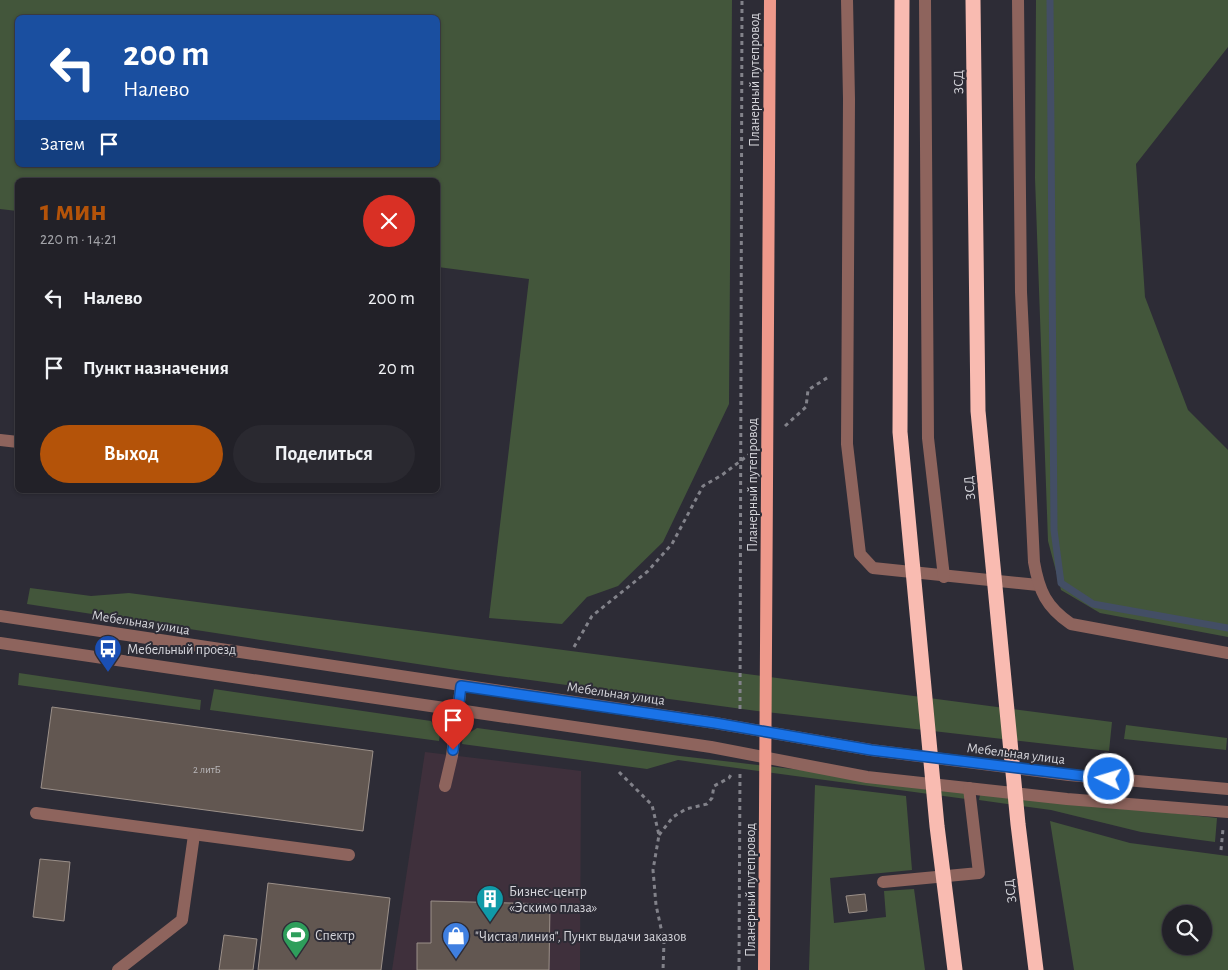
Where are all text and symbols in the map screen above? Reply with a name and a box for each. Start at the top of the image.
street label: Планерный путепровод [748,13,762,147]
icon: left [40,35,105,100]
text: 200 m [123,37,210,72]
street label: ЗСД [952,70,966,94]
text: Налево [123,78,189,100]
icon: arrive [95,130,123,158]
text: Затем [40,135,85,154]
button: close [363,195,415,247]
text: 1 мин [40,196,107,226]
text: 220 m · 14:21 [40,231,117,247]
icon: left [40,284,68,312]
text: Налево [83,289,142,308]
text: 200 m [368,289,415,308]
icon: arrive [40,354,68,382]
text: Пункт назначения [83,359,229,378]
text: 20 m [378,359,415,378]
street label: Планерный путепровод [746,418,760,552]
button: Выход [40,425,223,483]
button: Поделиться [233,425,415,483]
street label: ЗСД [962,475,978,501]
street label: Мебельная улица [91,608,192,638]
bus stop icon: Мебельный проезд [93,634,123,673]
place label: Мебельный проезд [127,643,236,657]
street label: Мебельная улица [566,680,667,708]
pin [432,699,474,750]
icon: arrive [439,706,467,734]
street label: Мебельная улица [966,741,1067,767]
position arrow [1082,752,1134,804]
house number: 2 литБ [193,764,221,775]
street label: Планерный путепровод [744,823,758,957]
street label: ЗСД [1003,878,1019,904]
building icon: Бизнес-центр «Эскимо плаза» [475,884,505,923]
place label: Бизнес-центр «Эскимо плаза» [509,885,597,915]
map controls [1162,905,1212,955]
button: search [1162,905,1212,955]
sports icon: Спектр [281,920,311,959]
shop icon: "Чистая линия", Пункт выдачи заказов [441,921,471,960]
place label: Спектр [315,929,355,943]
place label: "Чистая линия", Пункт выдачи заказов [475,930,687,944]

